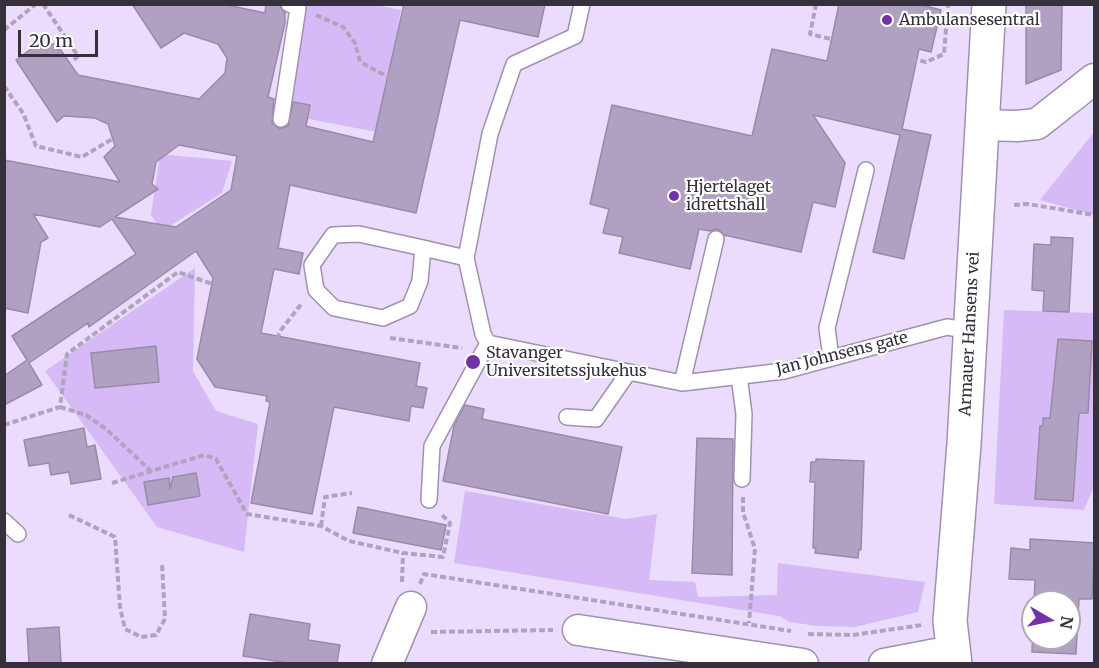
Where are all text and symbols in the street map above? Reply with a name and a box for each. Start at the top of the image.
place label: Ambulansesentral [899,10,1040,30]
marker: Ambulansesentral [880,13,894,27]
scale bar [21,18,100,56]
text: 20 m [29,29,73,52]
place label: Hjertelaget idrettshall [686,177,771,215]
marker: Hjertelaget idrettshall [667,189,681,203]
street label: Armauer Hansens vei [956,251,984,417]
street label: Jan Johnsens gate [774,328,910,380]
place label: Stavanger Universitetssjukehus [486,343,647,381]
marker: Stavanger Universitetssjukehus [464,353,482,371]
north arrow [1021,590,1081,650]
text: N [1056,615,1078,630]

